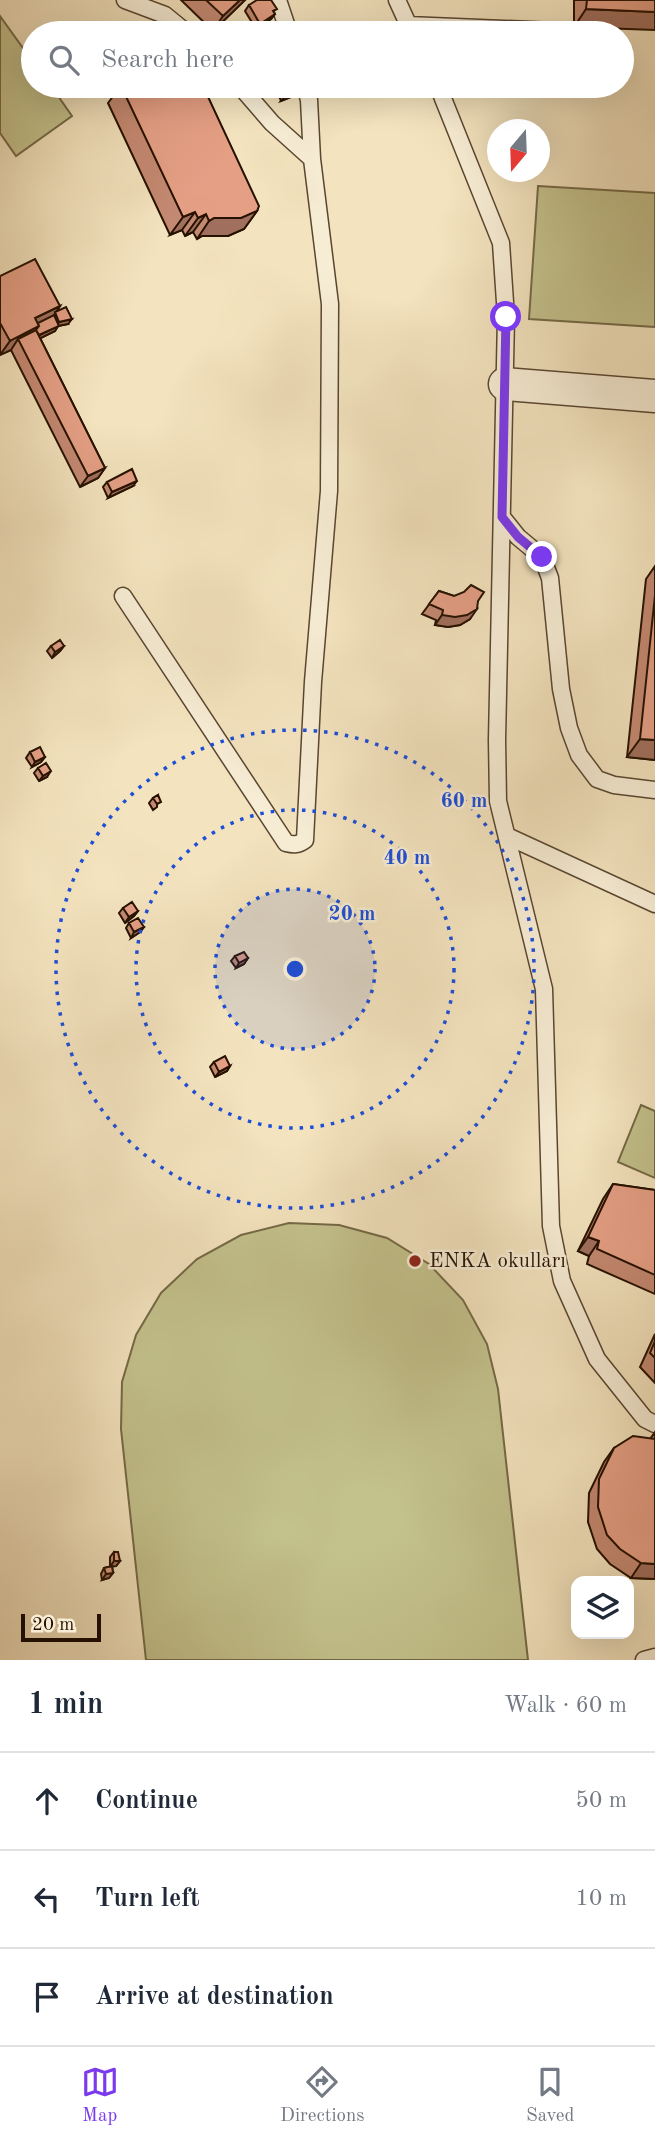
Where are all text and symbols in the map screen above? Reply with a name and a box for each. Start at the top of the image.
search box [21,21,634,98]
icon: search [45,41,83,79]
text: Search here [101,47,234,73]
north arrow [487,119,550,182]
route start [490,301,521,332]
route end [526,541,557,572]
text: 60 m [440,791,488,812]
text: 40 m [383,848,431,869]
text: 20 m [328,904,376,925]
centre of rings [283,957,307,981]
place label: ENKA okulları [429,1251,566,1272]
marker: ENKA okulları [407,1253,423,1269]
map controls [571,1576,634,1639]
button: layers [571,1576,634,1639]
scale bar [21,1611,102,1643]
text: 20 m [32,1616,74,1635]
text: 1 min [28,1690,103,1720]
text: Walk · 60 m [504,1694,627,1717]
icon: ahead [28,1782,66,1820]
text: Continue [95,1788,198,1814]
text: 50 m [576,1789,627,1812]
icon: left [28,1880,66,1918]
text: Turn left [95,1886,200,1912]
text: 10 m [576,1887,627,1910]
icon: arrive [28,1978,66,2016]
text: Arrive at destination [95,1984,334,2010]
tab: Map [81,2063,119,2128]
tab: Directions [280,2063,365,2128]
tab: Saved [526,2063,574,2128]

